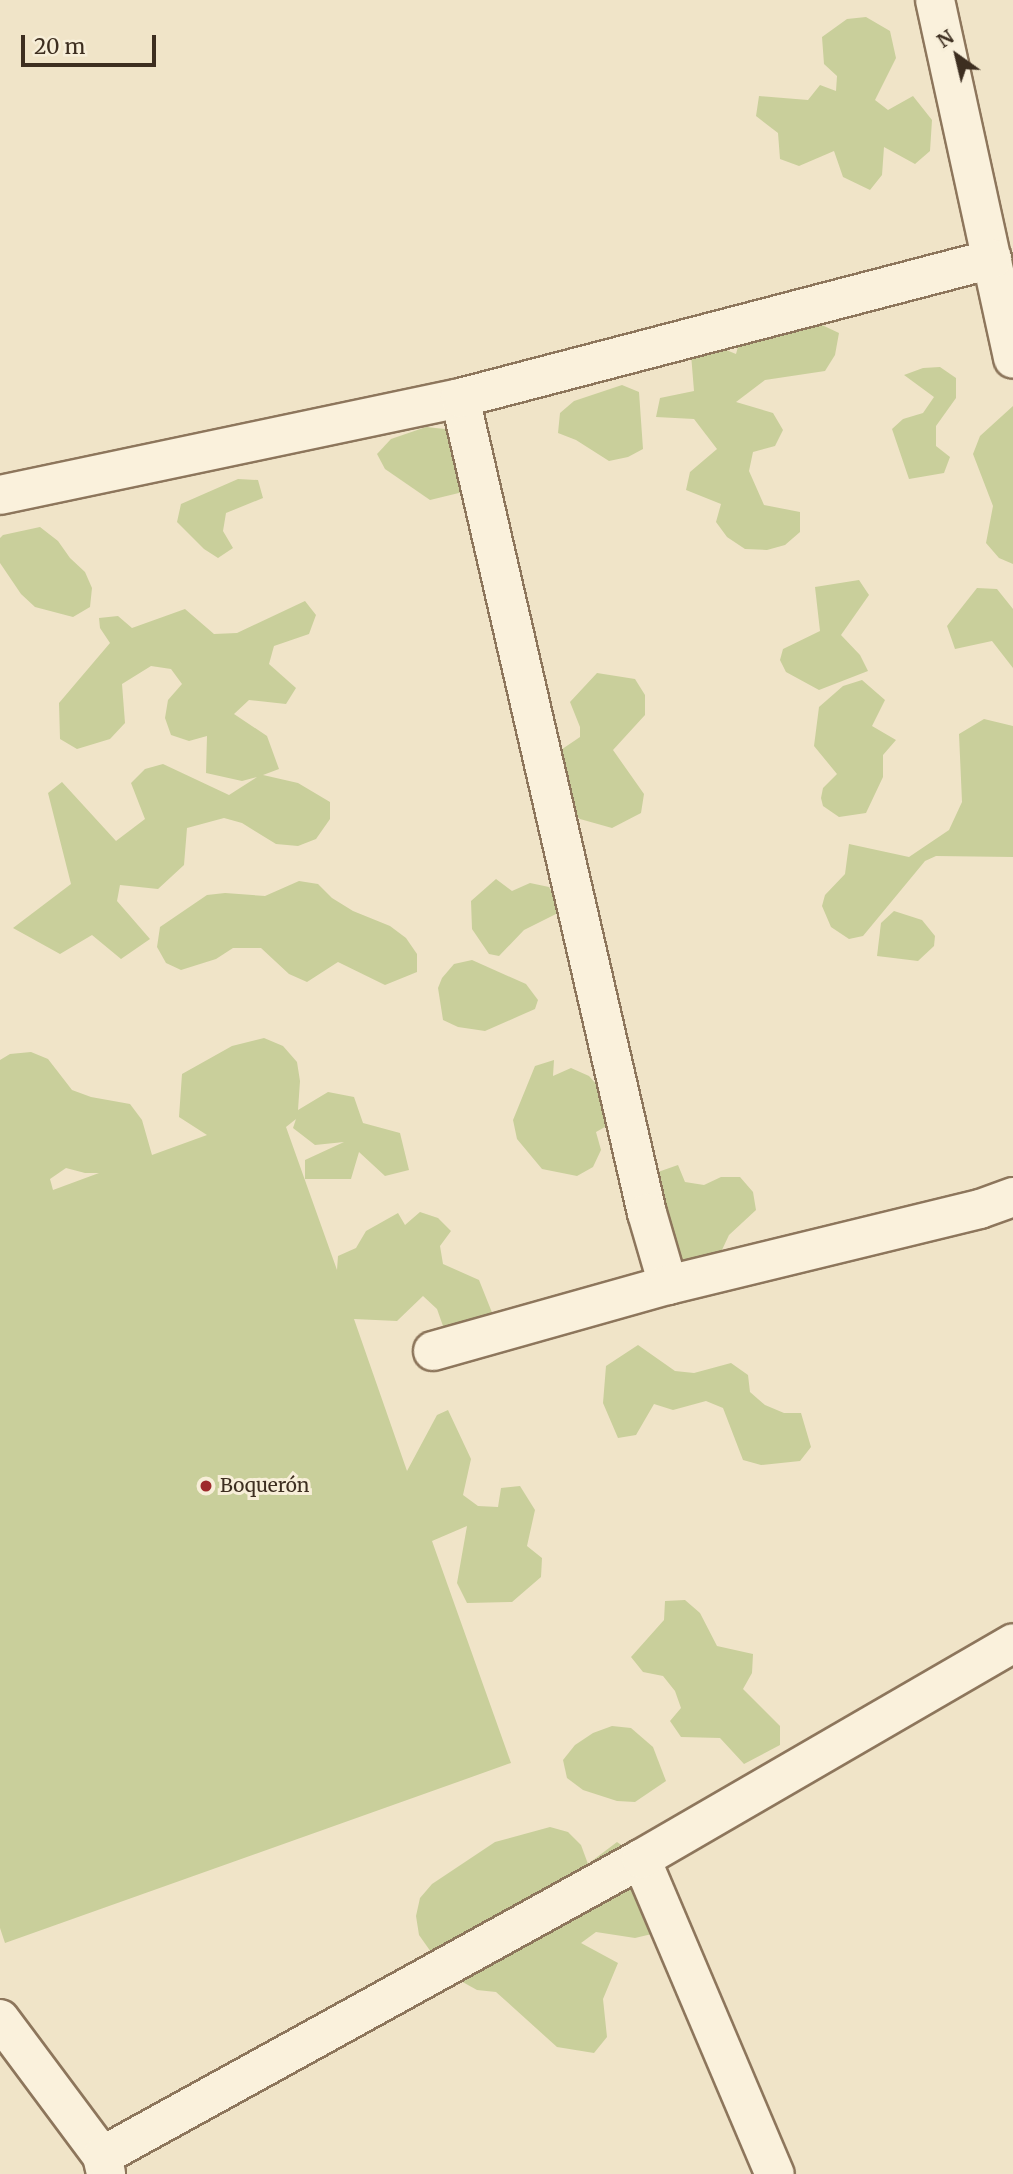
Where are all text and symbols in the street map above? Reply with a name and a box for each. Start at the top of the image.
scale bar [24,21,159,65]
north arrow [922,21,992,91]
text: N [932,24,958,53]
text: 20 m [34,33,85,60]
place label: Boquerón [220,1475,309,1497]
marker: Boquerón [198,1478,214,1494]

